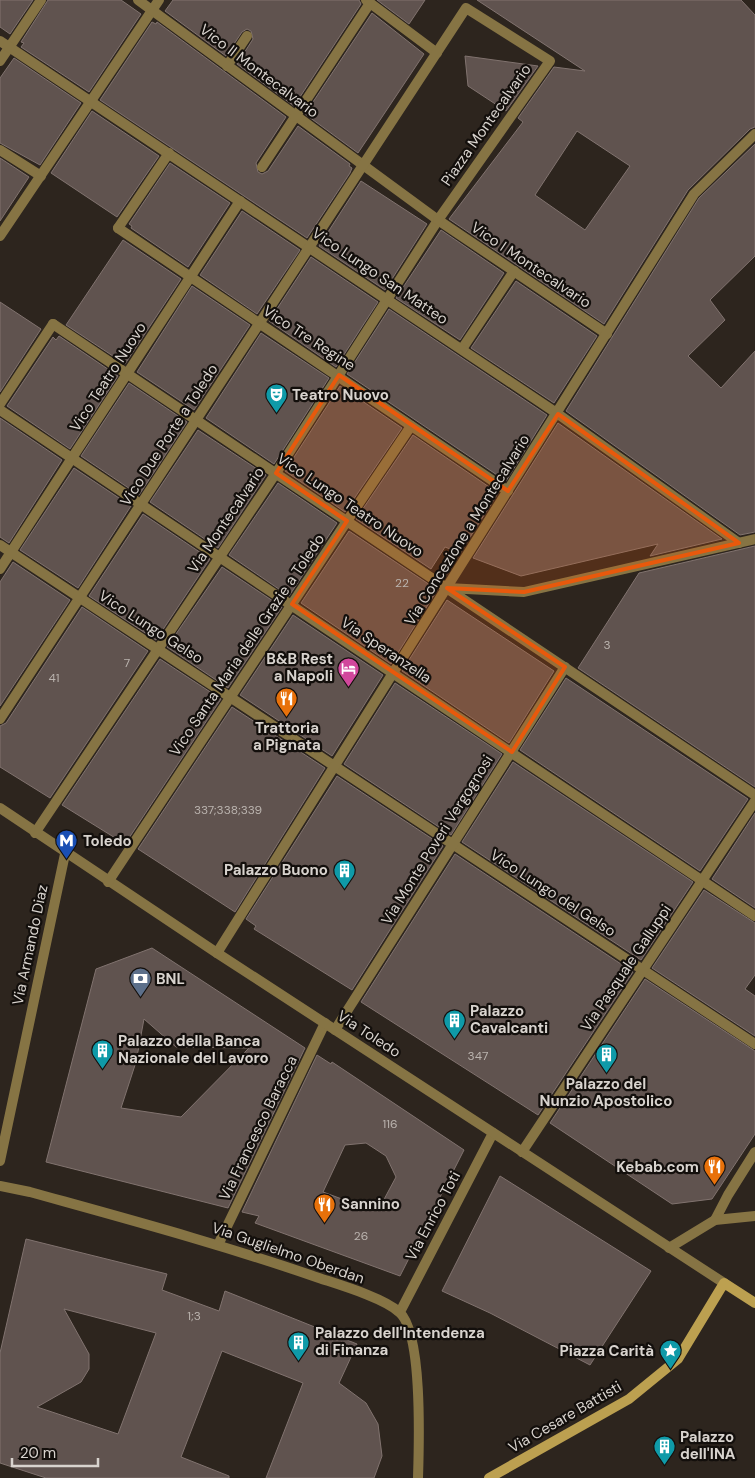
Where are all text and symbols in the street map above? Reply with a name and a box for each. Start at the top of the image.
street label: Vico II Montecalvario [195,20,323,122]
street label: Piazza Montecalvario [436,60,536,190]
street label: Vico I Montecalvario [467,217,595,313]
street label: Vico Lungo San Matteo [308,223,452,329]
street label: Vico Tre Regine [259,301,359,375]
street label: Vico Teatro Nuovo [65,318,151,436]
street label: Vico Due Porte a Toledo [115,360,223,510]
theatre icon: Teatro Nuovo [264,383,288,414]
place label: Teatro Nuovo [292,385,389,405]
street label: Via Concezione a Montecalvario [400,431,534,629]
street label: Vico Lungo Teatro Nuovo [273,448,427,562]
street label: Via Montecalvario [183,463,269,577]
street label: Vico Santa Maria delle Grazie a Toledo [165,530,329,760]
house number: 22 [395,575,409,591]
street label: Vico Lungo Gelso [95,586,207,668]
street label: Via Speranzella [337,612,435,688]
house number: 3 [603,637,611,653]
place label: B&B Rest a Napoli [266,649,333,686]
house number: 7 [124,655,130,671]
hotel icon: B&B Rest a Napoli [337,656,361,687]
house number: 41 [48,670,60,686]
restaurant icon: Trattoria a Pignata [275,687,299,718]
place label: Trattoria a Pignata [253,718,321,755]
street label: Via Monte Poveri Vergognosi [376,751,498,929]
house number: 337;338;339 [194,802,262,818]
metro station icon: Toledo [55,829,79,860]
place label: Toledo [83,831,132,851]
street label: Vico Lungo del Gelso [486,845,620,941]
building icon: Palazzo Buono [332,858,356,889]
place label: Palazzo Buono [224,860,328,880]
street label: Via Armando Diaz [7,883,53,1007]
street label: Via Pasquale Galluppi [576,901,676,1035]
bank icon: BNL [128,967,152,998]
place label: BNL [156,969,185,989]
place label: Palazzo Cavalcanti [470,1001,548,1038]
street label: Via Toledo [333,1006,405,1062]
building icon: Palazzo Cavalcanti [442,1008,466,1039]
place label: Palazzo della Banca Nazionale del Lavoro [118,1031,269,1068]
building icon: Palazzo della Banca Nazionale del Lavoro [90,1038,114,1069]
building icon: Palazzo del Nunzio Apostolico [594,1043,618,1074]
house number: 347 [468,1048,488,1064]
street label: Via Francesco Baracca [214,1052,302,1204]
place label: Palazzo del Nunzio Apostolico [540,1074,672,1111]
house number: 116 [382,1116,398,1132]
restaurant icon: Kebab.com [703,1155,727,1186]
place label: Kebab.com [616,1157,699,1177]
street label: Via Enrico Toti [401,1168,465,1264]
restaurant icon: Sannino [313,1192,337,1223]
place label: Sannino [341,1194,400,1214]
street label: Via Guglielmo Oberdan [209,1217,367,1289]
house number: 26 [354,1228,368,1244]
house number: 1;3 [187,1308,201,1324]
place label: Palazzo dell'Intendenza di Finanza [315,1323,485,1360]
building icon: Palazzo dell'Intendenza di Finanza [287,1330,311,1361]
place icon: Piazza Carità [658,1339,682,1370]
place label: Piazza Carità [559,1341,654,1361]
street label: Via Cesare Battisti [505,1376,625,1458]
place label: Palazzo dell'INA [680,1427,736,1464]
building icon: Palazzo dell'INA [652,1434,676,1465]
scale bar [12,1436,99,1468]
text: 20 m [20,1443,56,1463]

